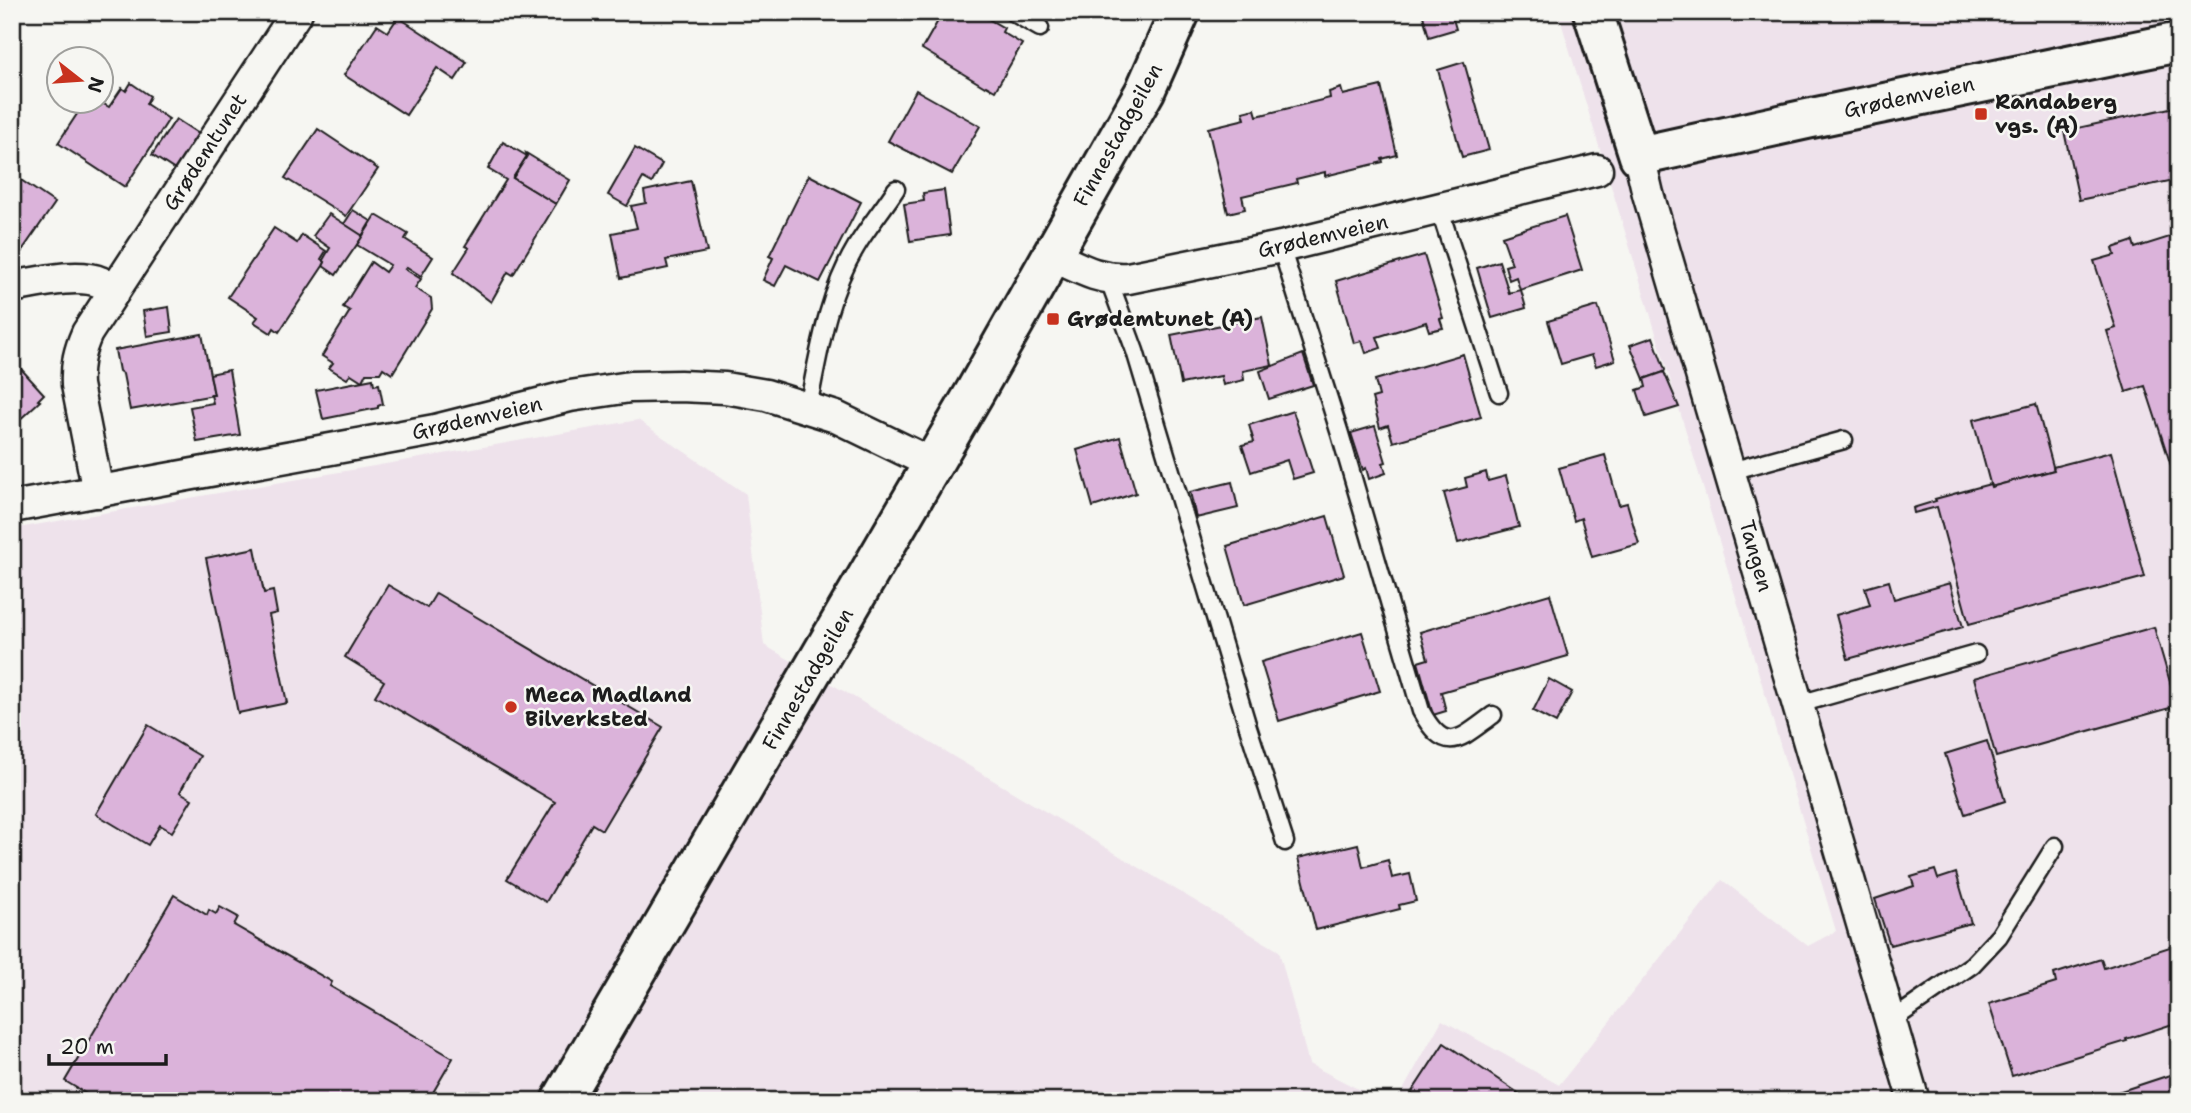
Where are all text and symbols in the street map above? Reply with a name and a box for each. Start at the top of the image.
north arrow [46,46,116,116]
street label: Finnestadgeilen [1067,58,1169,212]
street label: Grødemveien [1841,69,1977,125]
text: N [82,74,110,96]
street label: Grødemtunet [157,88,253,216]
place label: Randaberg vgs. (A) [1995,88,2117,140]
marker: Randaberg vgs. (A) [1973,106,1989,122]
street label: Grødemveien [1255,207,1391,265]
place label: Grødemtunet (A) [1067,305,1253,333]
marker: Grødemtunet (A) [1045,311,1061,327]
street label: Grødemveien [409,389,545,447]
street label: Tangen [1732,517,1780,595]
street label: Finnestadgeilen [756,603,860,755]
place label: Meca Madland Bilverksted [525,681,692,733]
marker: Meca Madland Bilverksted [503,699,519,715]
scale bar [49,1022,166,1066]
text: 20 m [60,1033,114,1061]

